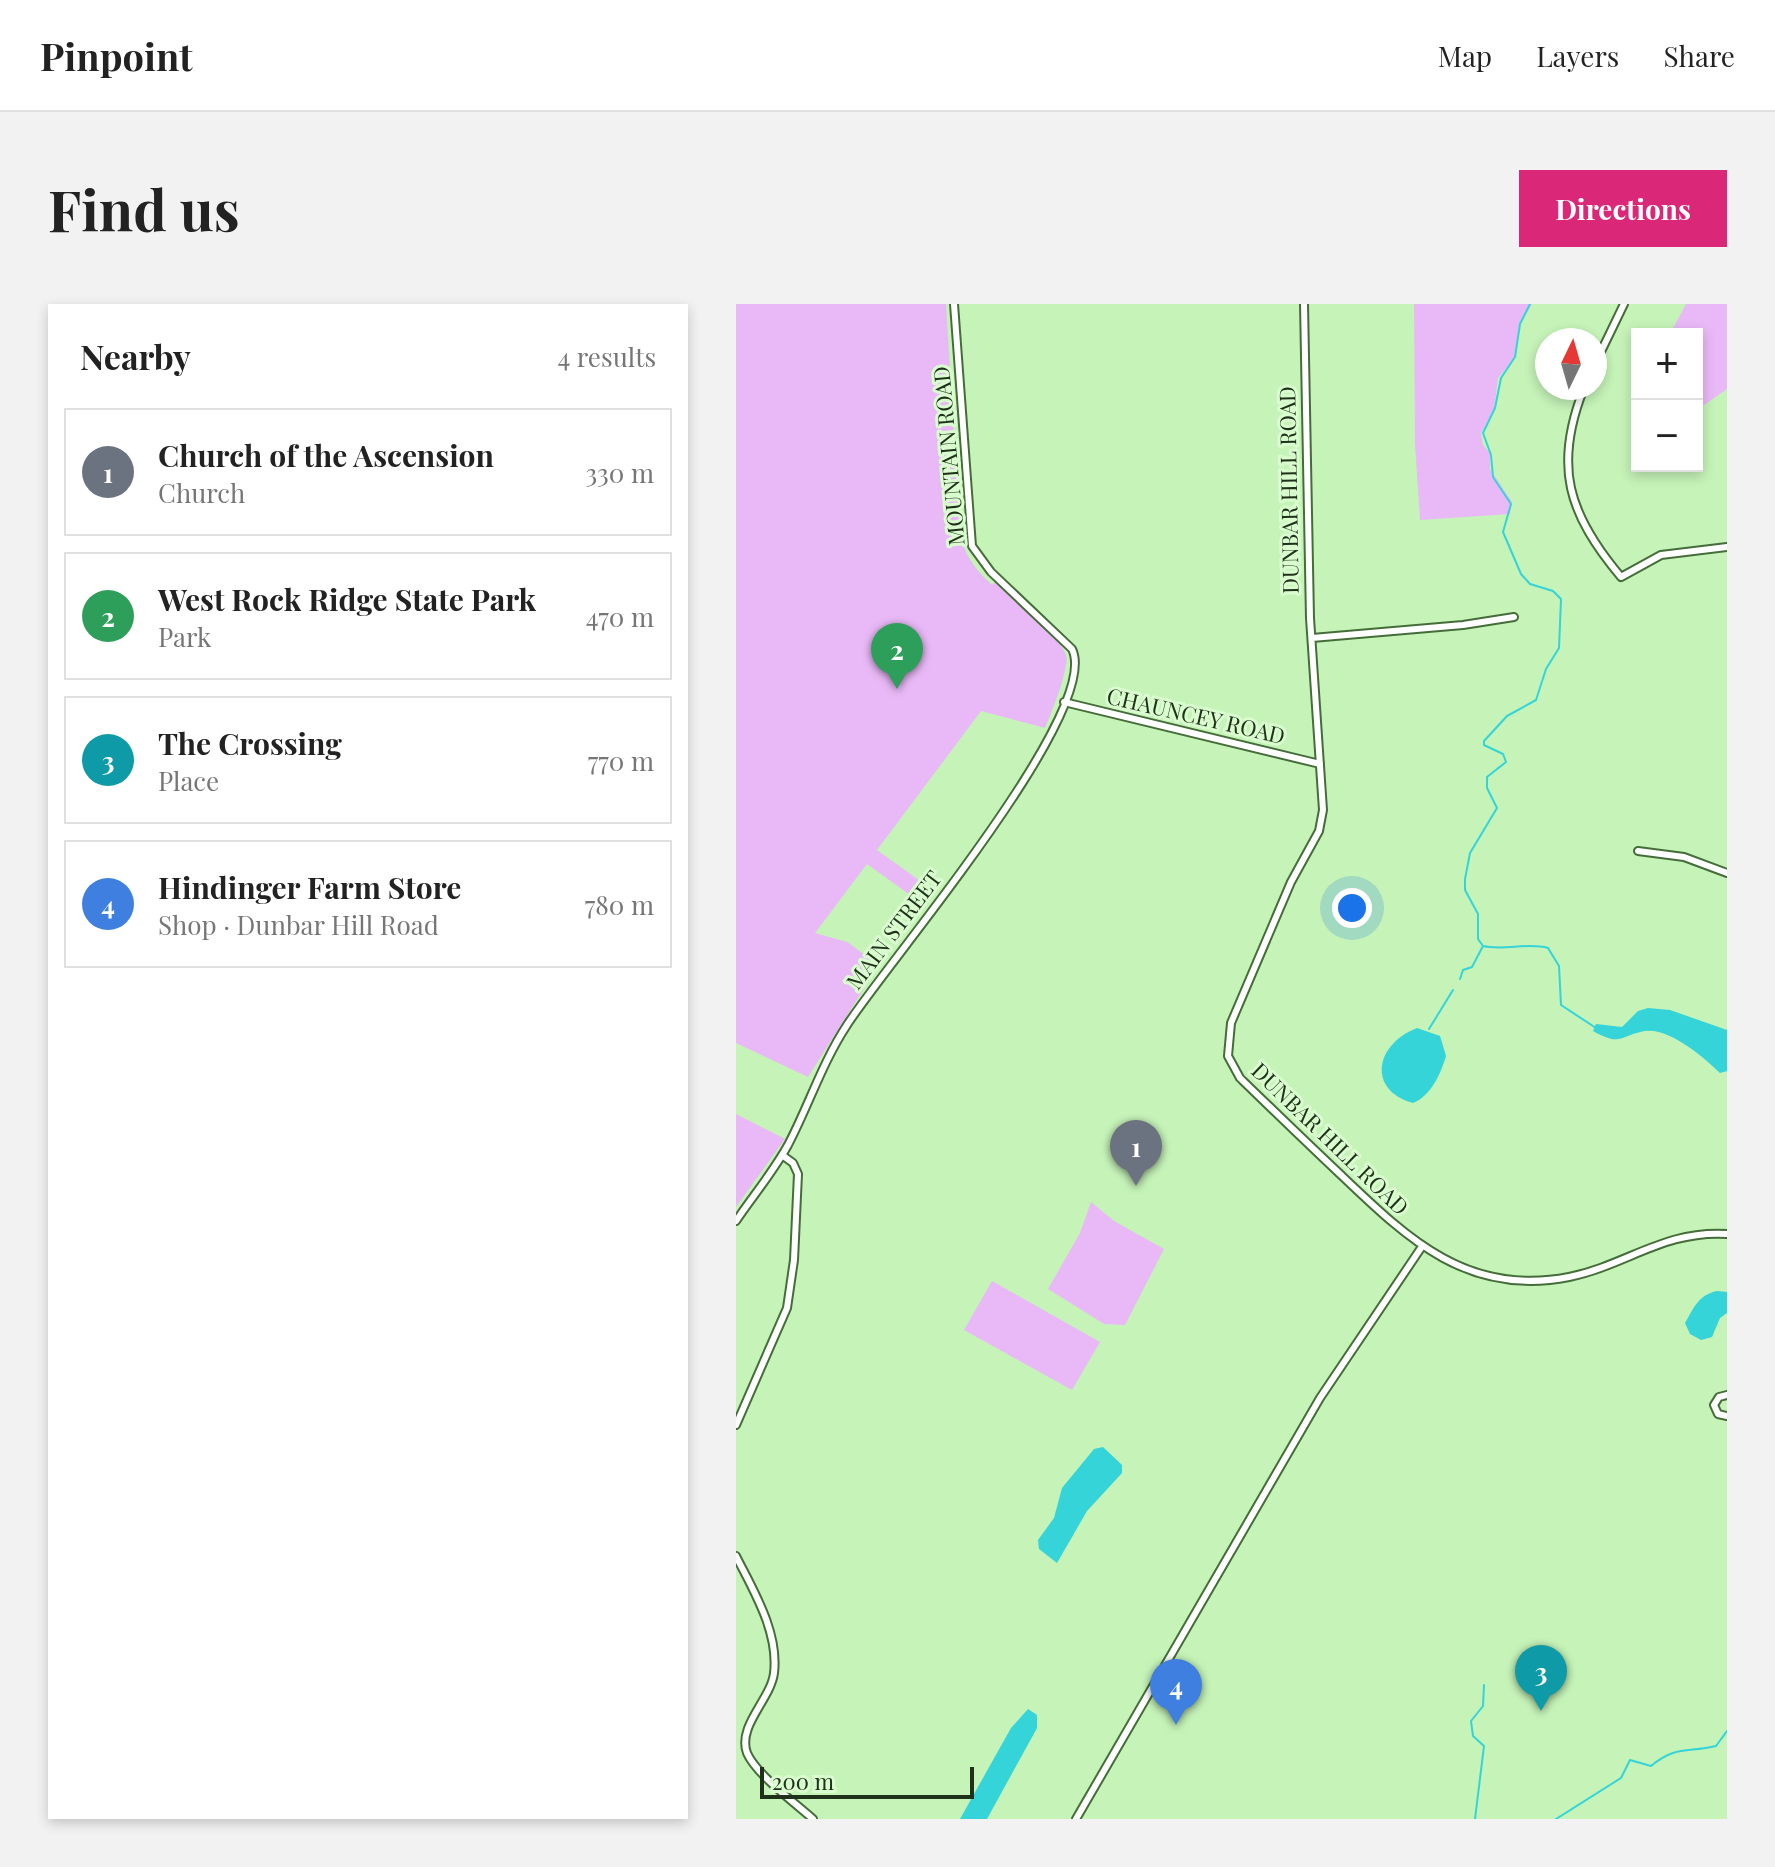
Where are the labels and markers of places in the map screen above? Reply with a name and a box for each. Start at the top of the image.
pin: 2 [871,623,923,689]
pin: 1 [1110,1120,1162,1186]
pin: 3 [1515,1645,1567,1711]
pin: 4 [1150,1659,1202,1725]

